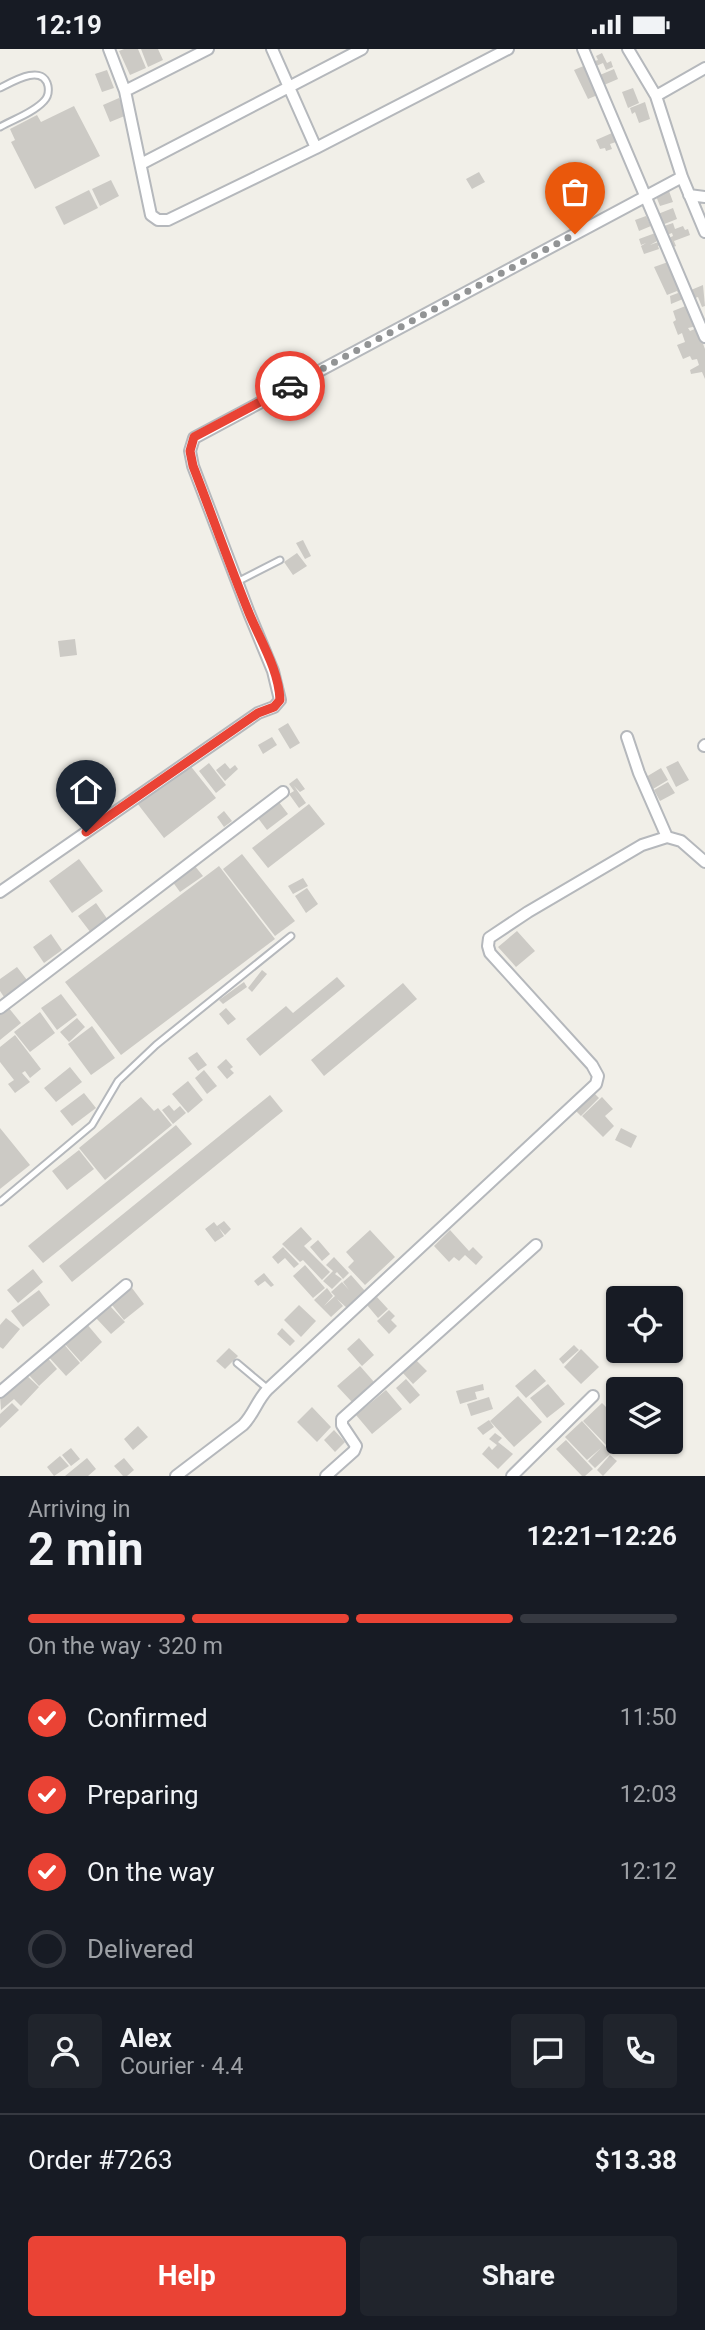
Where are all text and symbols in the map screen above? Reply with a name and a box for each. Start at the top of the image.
text: 12:19 [35,10,102,40]
pin [545,162,605,234]
icon: bag [556,173,594,211]
courier [255,351,325,421]
icon: car [271,367,309,405]
pin [56,760,116,832]
icon: home [67,771,105,809]
map controls [606,1286,683,1454]
button: locate [606,1286,683,1363]
button: layers [606,1377,683,1454]
text: Arriving in [28,1496,131,1523]
text: 12:21–12:26 [527,1521,677,1551]
text: 2 min [28,1522,144,1576]
text: On the way · 320 m [28,1633,223,1660]
icon: check [28,1699,66,1737]
text: Confirmed [87,1703,208,1733]
text: 11:50 [620,1704,677,1731]
icon: check [28,1776,66,1814]
text: Preparing [87,1780,199,1810]
text: 12:03 [620,1781,677,1808]
icon: check [28,1853,66,1891]
text: On the way [87,1857,215,1887]
text: 12:12 [620,1858,677,1885]
text: Delivered [87,1934,194,1964]
button: person [28,2014,102,2088]
button: chat [511,2014,585,2088]
button: phone [603,2014,677,2088]
text: Alex [120,2023,172,2053]
text: Courier · 4.4 [120,2053,243,2080]
text: Order #7263 [28,2145,173,2175]
text: $13.38 [595,2145,677,2175]
button: Help [28,2236,346,2316]
button: Share [360,2236,677,2316]

